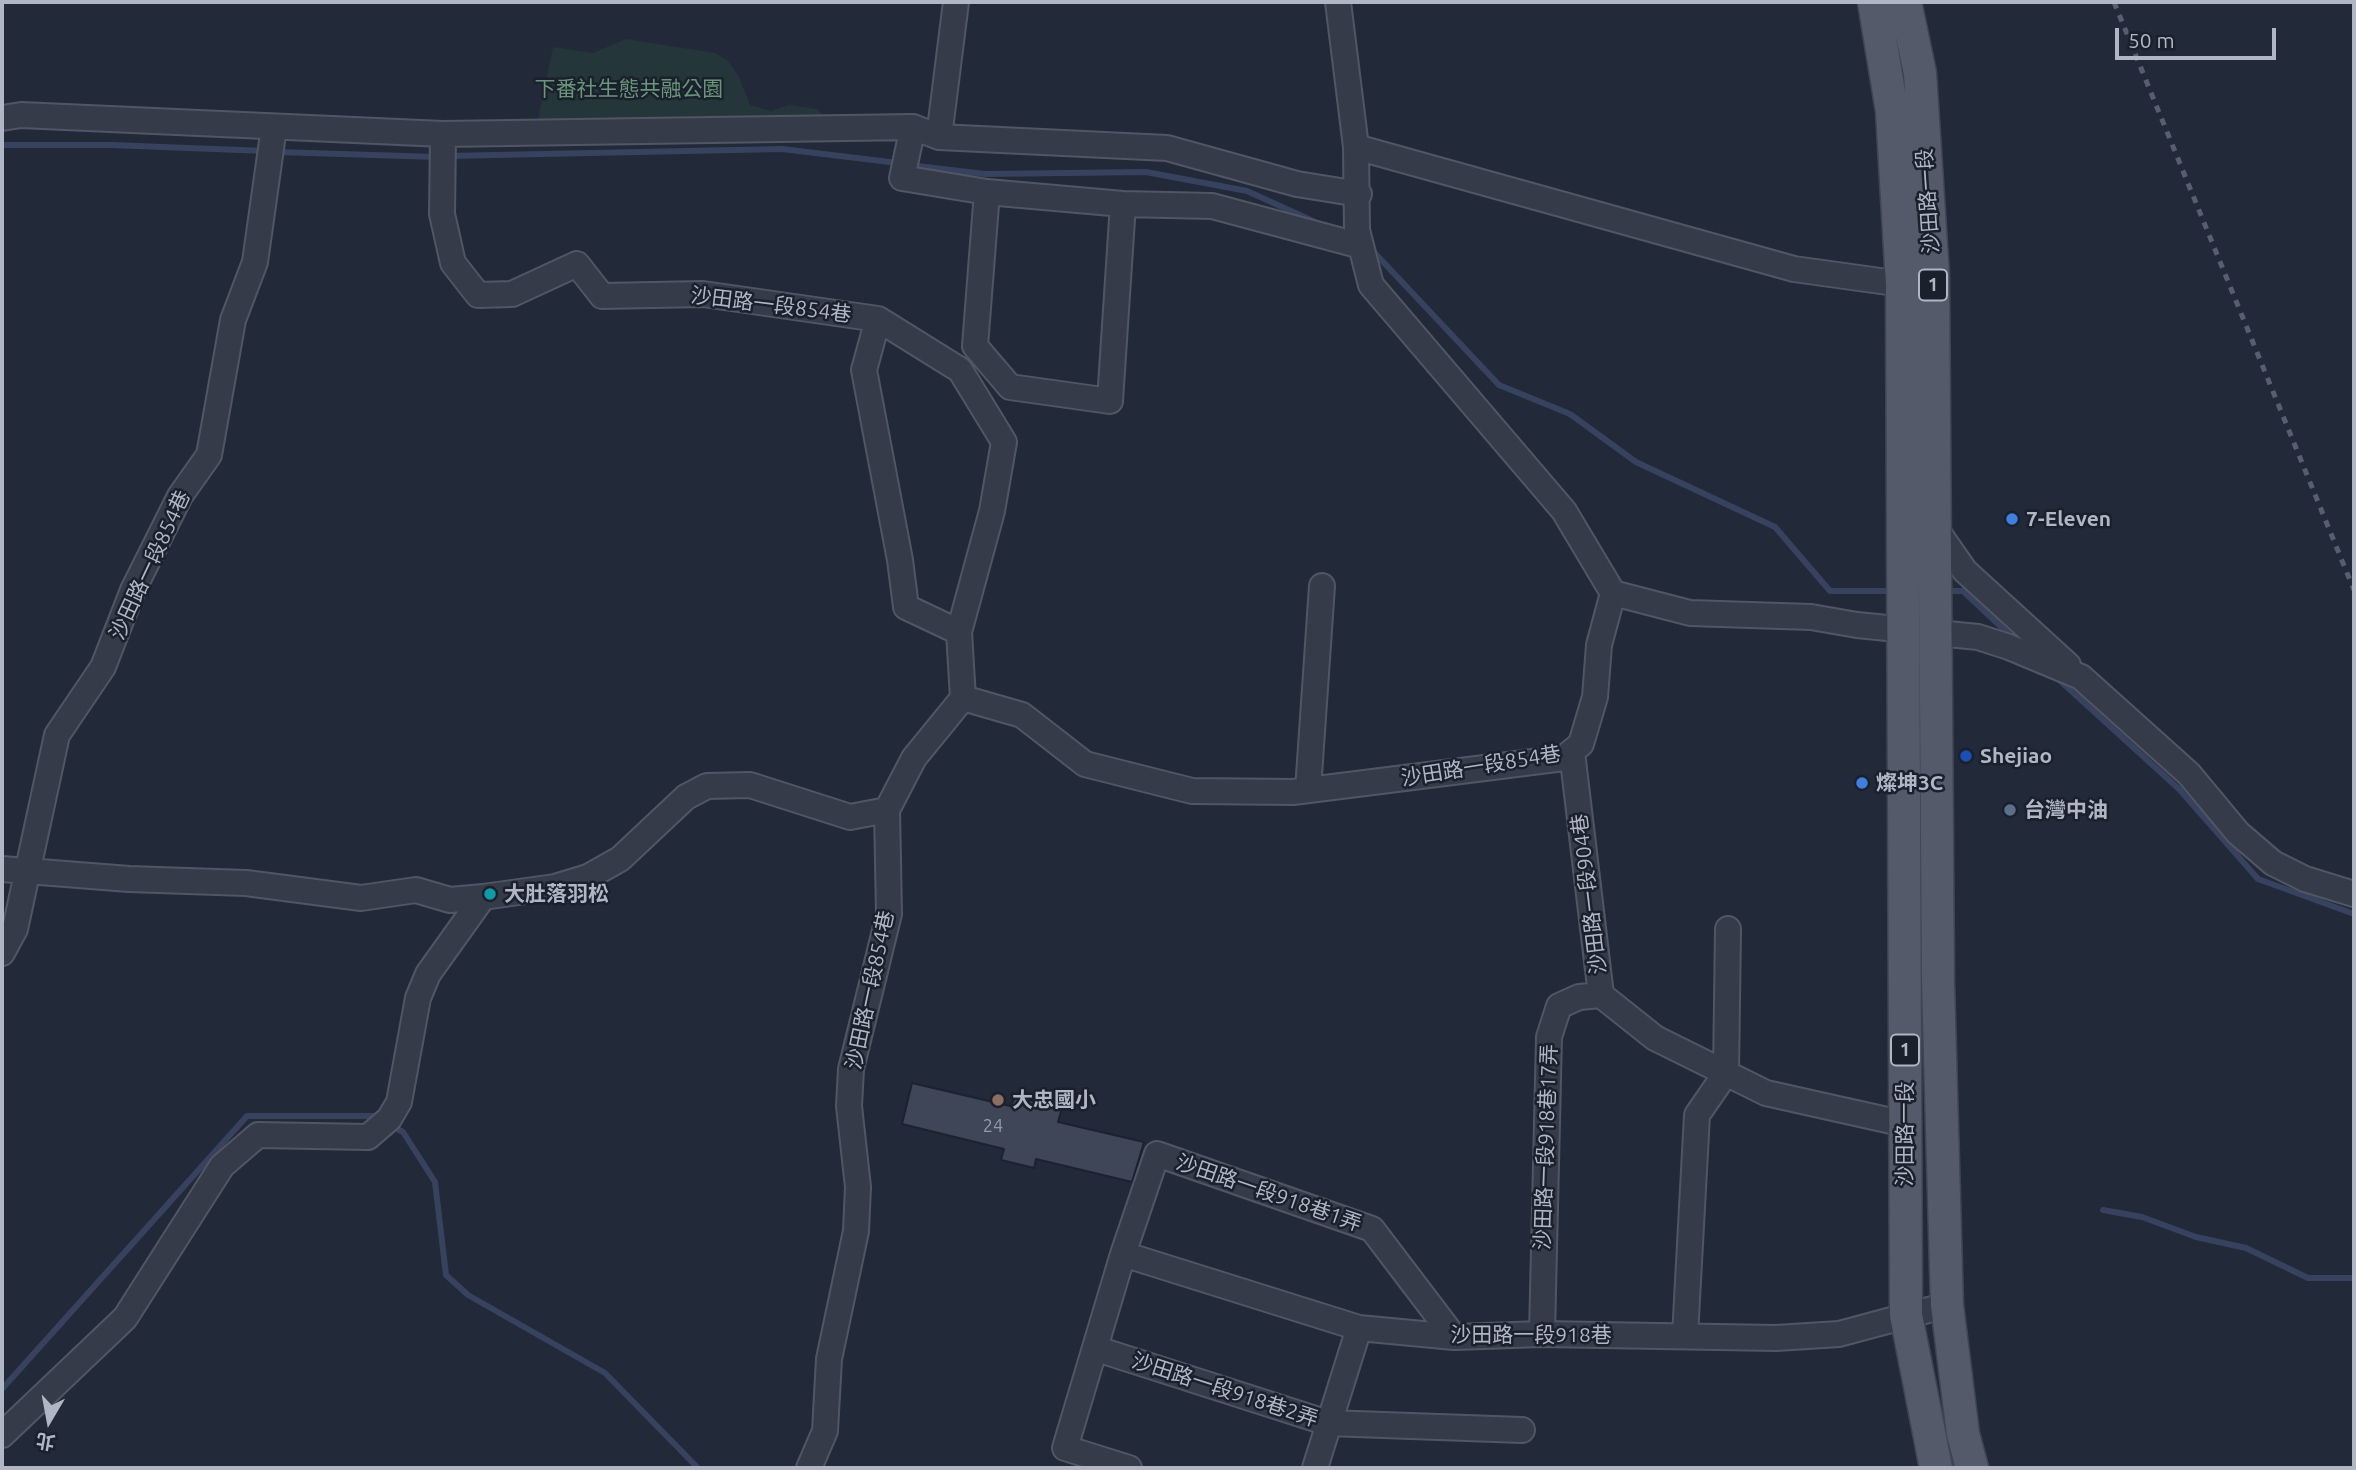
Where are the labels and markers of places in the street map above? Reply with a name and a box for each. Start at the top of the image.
place label: 7-Eleven [2026,506,2111,532]
marker: 7-Eleven [2004,511,2020,527]
place label: Shejiao [1980,743,2052,769]
marker: Shejiao [1958,748,1974,764]
place label: 燦坤3C [1876,770,1943,796]
marker: 燦坤3C [1854,775,1870,791]
place label: 台灣中油 [2024,797,2108,823]
marker: 台灣中油 [2002,802,2018,818]
place label: 大肚落羽松 [504,881,609,907]
marker: 大肚落羽松 [482,886,498,902]
place label: 大忠國小 [1012,1087,1096,1113]
marker: 大忠國小 [990,1092,1006,1108]

